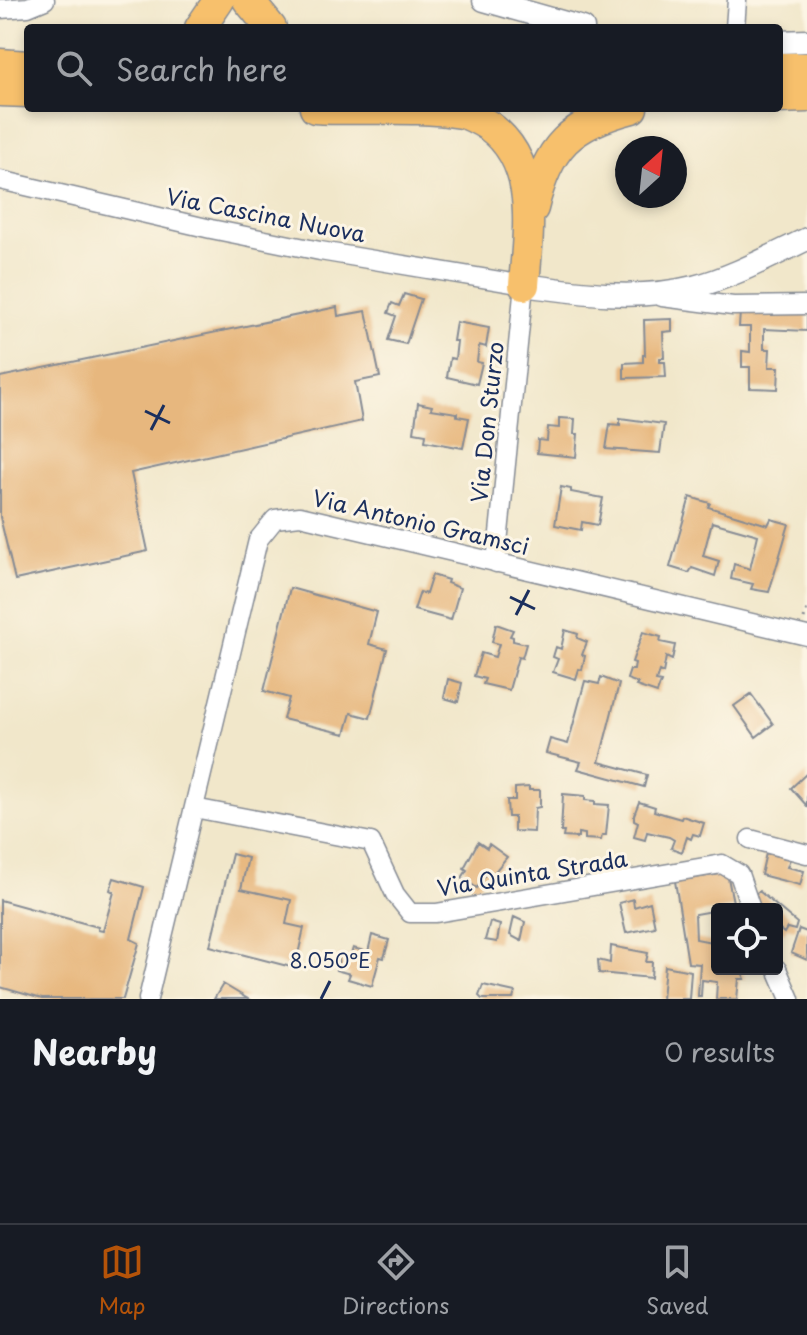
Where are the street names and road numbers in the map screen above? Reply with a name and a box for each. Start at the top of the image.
street label: Via Cascina Nuova [164,179,369,250]
street label: Via Don Sturzo [461,340,511,504]
street label: Via Antonio Gramsci [309,480,533,562]
street label: Via Quinta Strada [434,841,631,903]

